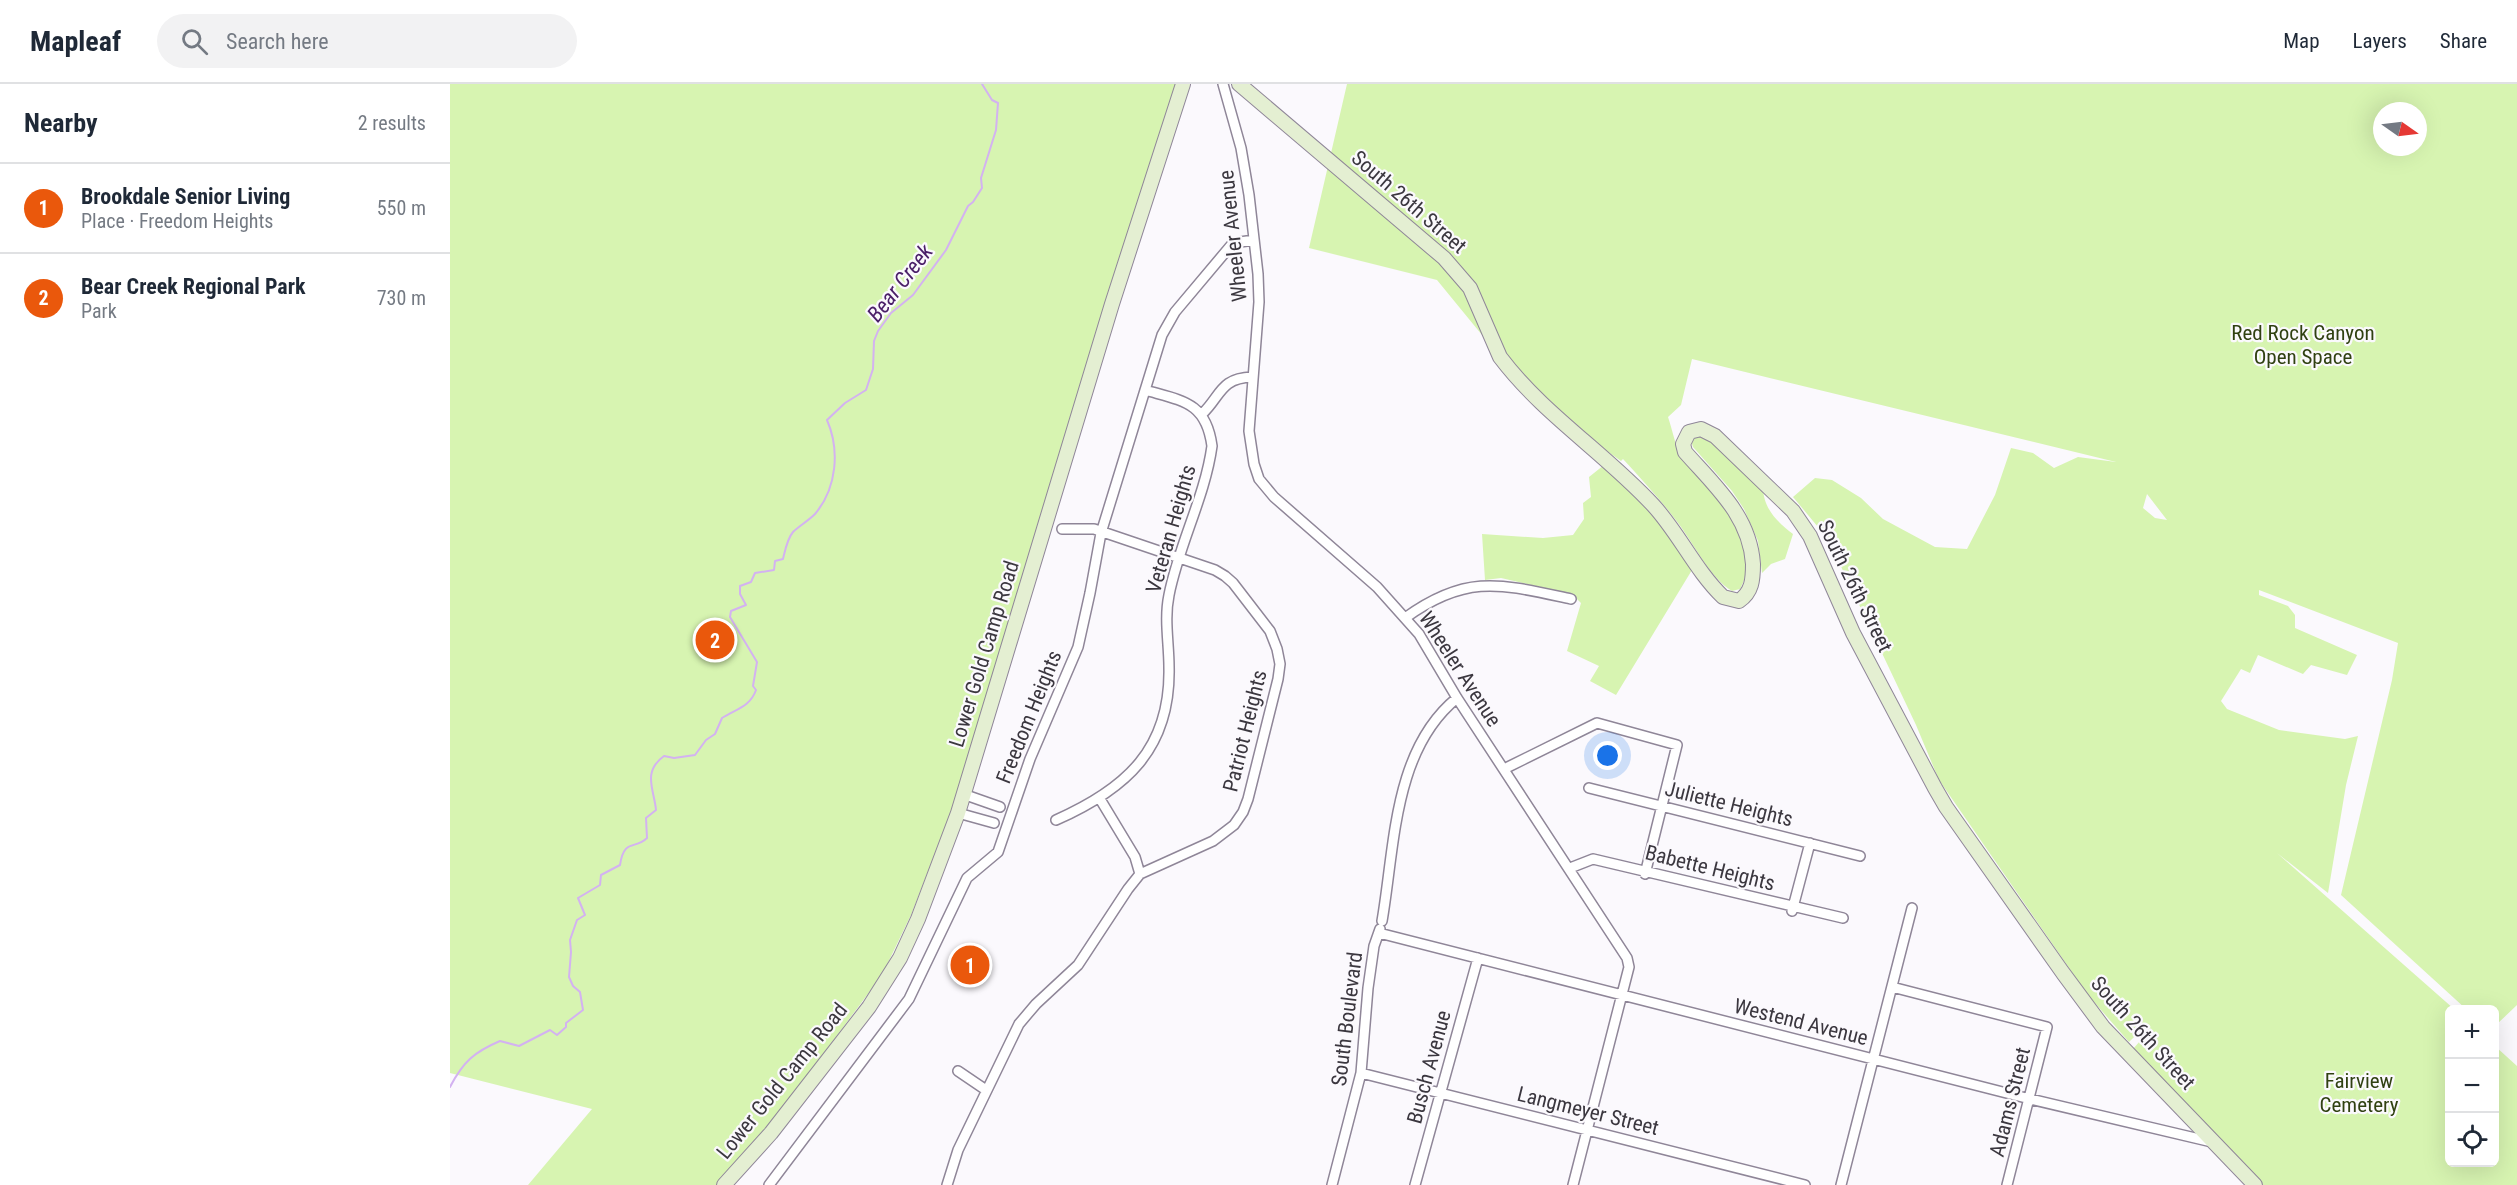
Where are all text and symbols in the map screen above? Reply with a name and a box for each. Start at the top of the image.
search box [157,14,577,68]
text: Mapleaf [30,25,121,58]
icon: search [178,25,211,58]
text: Search here [226,29,328,54]
text: Map [2283,29,2320,53]
text: Layers [2353,29,2407,53]
text: Share [2440,29,2487,53]
north arrow [2373,102,2427,156]
text: Nearby [24,108,98,138]
text: 2 results [358,111,426,135]
street label: South 26th Street [1347,146,1471,258]
street label: Wheeler Avenue [1214,169,1252,303]
text: Brookdale Senior Living [81,184,290,209]
text: 1 [38,196,49,220]
text: 550 m [377,196,426,220]
text: Place · Freedom Heights [81,209,273,233]
water label: Bear Creek [862,239,938,327]
text: Bear Creek Regional Park [81,274,305,299]
text: 2 [38,286,49,310]
text: 730 m [377,286,426,310]
text: Park [81,299,117,323]
park label: Red Rock Canyon Open Space [2231,321,2375,369]
street label: Veteran Heights [1141,462,1201,596]
street label: South 26th Street [1813,516,1897,656]
street label: Lower Gold Camp Road [944,558,1024,750]
street label: Wheeler Avenue [1414,607,1506,731]
pin: 2 [696,618,734,662]
street label: Freedom Heights [991,647,1067,787]
street label: Patriot Heights [1218,668,1272,794]
your location [1593,741,1622,770]
street label: Juliette Heights [1663,777,1795,831]
street label: Babette Heights [1643,840,1777,896]
pin: 1 [950,942,990,988]
street label: South Boulevard [1327,951,1367,1087]
street label: South 26th Street [2086,972,2200,1094]
street label: Westend Avenue [1732,994,1871,1050]
street label: Lower Gold Camp Road [712,998,852,1164]
map controls [2445,1005,2499,1167]
button: + [2445,1005,2499,1059]
street label: Busch Avenue [1402,1008,1456,1126]
street label: Adams Street [1985,1045,2035,1159]
button: − [2445,1059,2499,1113]
park label: Fairview Cemetery [2320,1069,2399,1117]
street label: Langmeyer Street [1515,1082,1661,1140]
button: locate [2445,1113,2499,1167]

